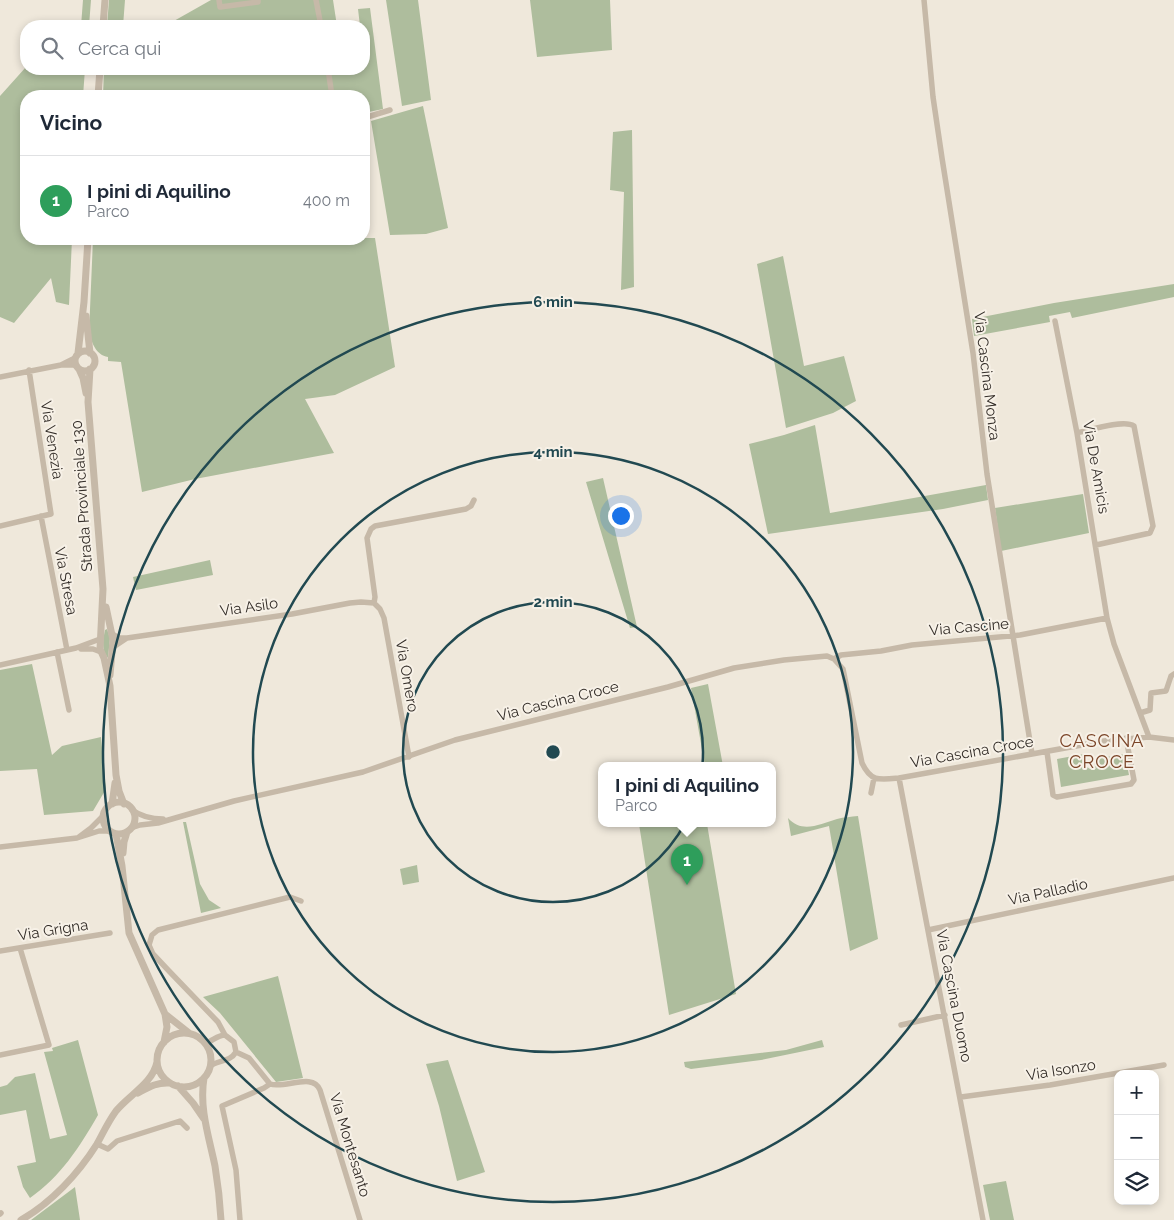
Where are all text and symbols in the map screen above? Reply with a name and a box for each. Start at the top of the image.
search box [20,20,370,75]
icon: search [38,34,66,62]
text: Cerca qui [78,37,161,59]
text: Vicino [40,110,102,135]
text: I pini di Aquilino [87,180,231,202]
text: 1 [52,191,60,210]
text: 400 m [303,191,350,210]
text: Parco [87,202,129,221]
text: 6 min [533,293,573,311]
street label: Via Cascina Monza [970,311,1004,441]
street label: Via Venezia [37,399,67,481]
street label: Via De Amicis [1079,419,1113,515]
street label: Strada Provinciale 130 [68,420,96,572]
text: 4 min [533,443,573,461]
your location [608,503,634,529]
street label: Via Stresa [51,546,81,616]
text: 2 min [534,593,572,611]
street label: Via Asilo [219,594,279,620]
street label: Via Cascine [928,615,1010,639]
street label: Via Omero [392,638,422,714]
street label: Via Cascina Croce [495,677,621,725]
district label: CASCINA CROCE [1060,730,1144,772]
street label: Via Cascina Croce [909,732,1035,772]
centre of rings [544,743,562,761]
popup [598,762,776,827]
text: I pini di Aquilino [615,774,759,796]
text: Parco [615,796,657,815]
pin: 1 [671,844,703,885]
street label: Via Palladio [1007,875,1089,909]
street label: Via Grigna [17,916,89,944]
street label: Via Cascina Duomo [932,928,976,1064]
street label: Via Isonzo [1025,1056,1097,1084]
map controls [1114,1070,1159,1205]
button: + [1114,1070,1159,1115]
street label: Via Montesanto [326,1091,374,1199]
button: − [1114,1115,1159,1160]
button: layers [1114,1160,1159,1205]

